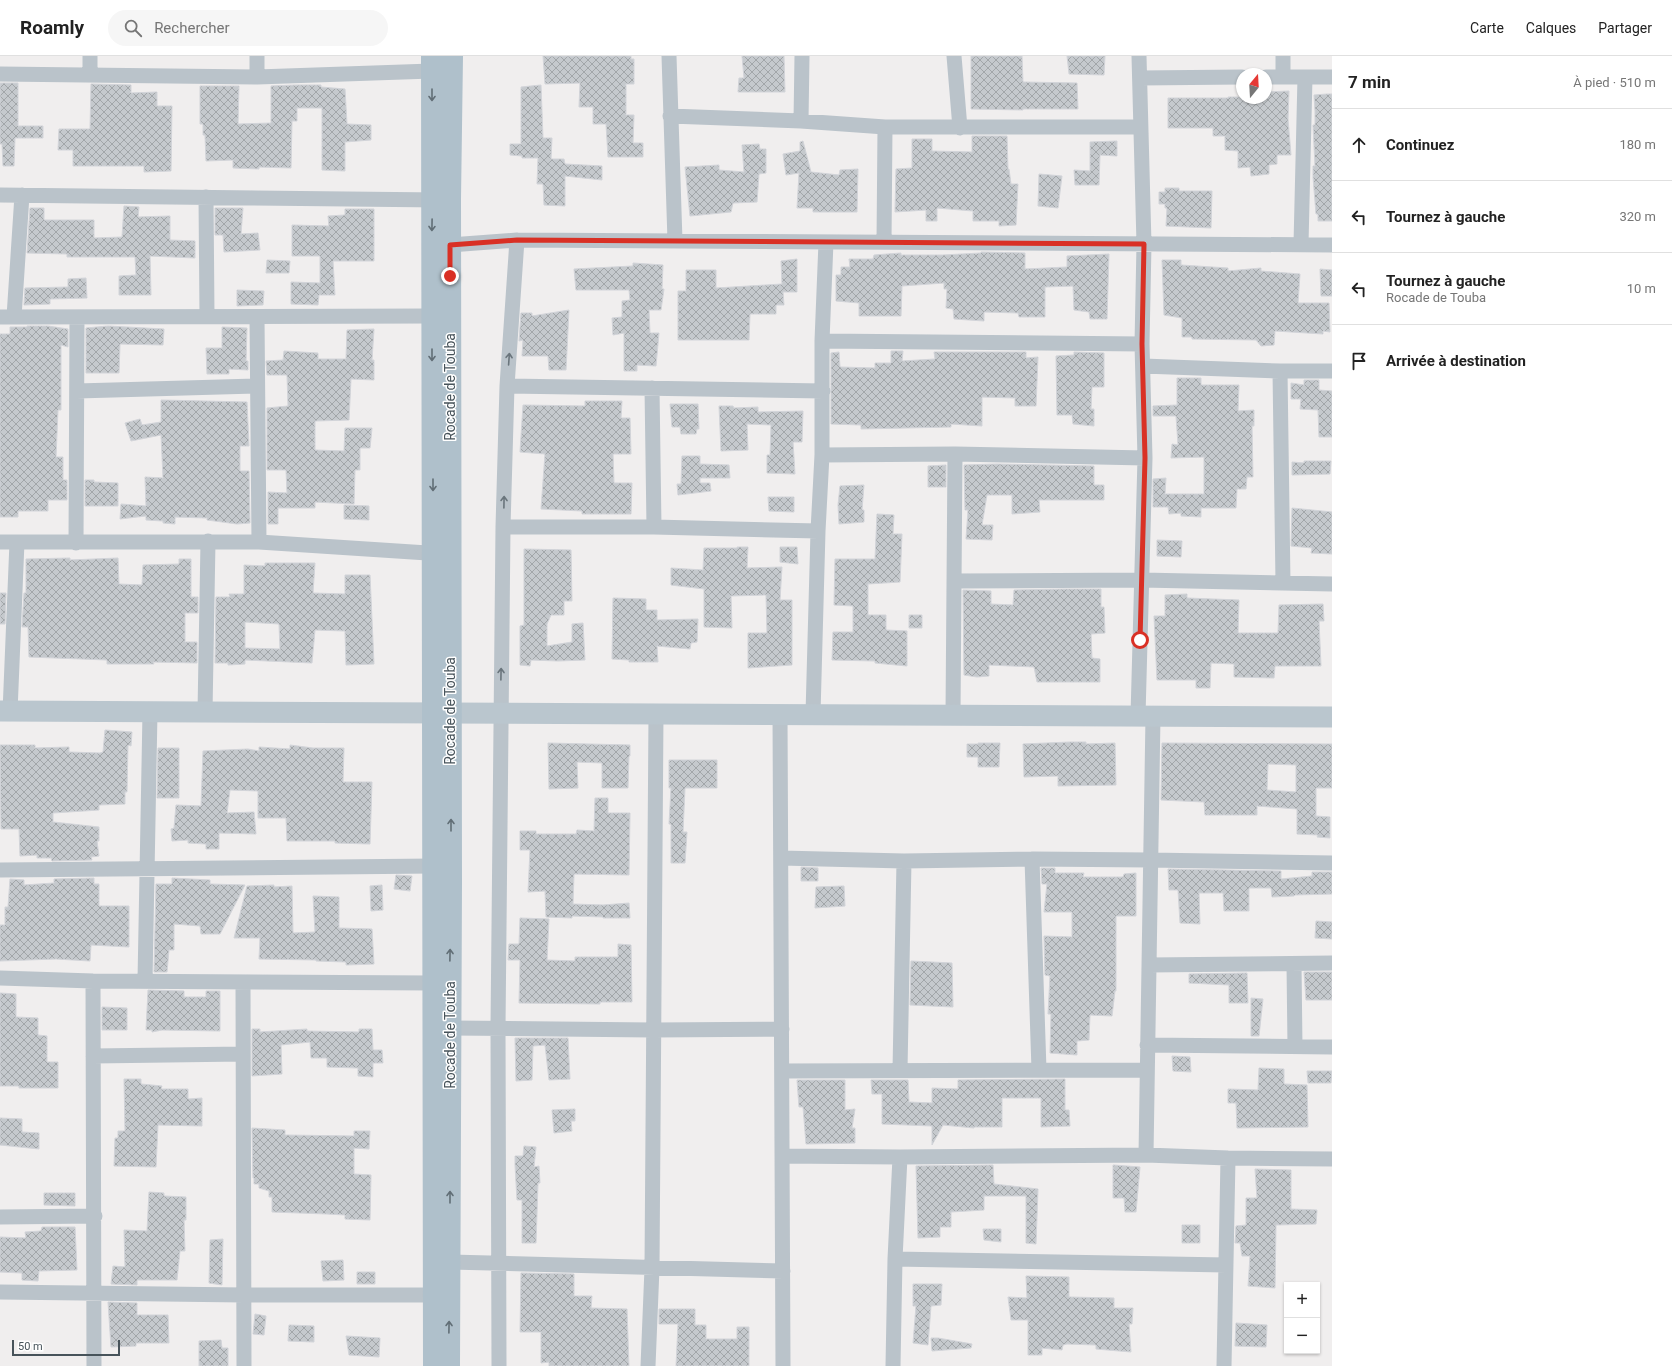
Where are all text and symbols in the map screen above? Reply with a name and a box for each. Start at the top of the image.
search box [108,10,388,46]
text: Roamly [20,16,84,39]
icon: search [122,17,144,39]
text: Rechercher [154,19,229,37]
text: Carte [1470,20,1504,36]
text: Calques [1526,20,1576,36]
text: Partager [1598,20,1652,36]
north arrow [1236,68,1272,104]
text: 7 min [1348,72,1391,92]
text: À pied · 510 m [1573,75,1656,90]
one-way arrow [428,88,436,101]
icon: ahead [1348,134,1370,156]
text: Continuez [1386,136,1454,154]
text: 180 m [1619,137,1656,152]
icon: left [1348,206,1370,228]
text: Tournez à gauche [1386,208,1505,226]
text: 320 m [1619,209,1656,224]
one-way arrow [428,218,436,231]
route end [441,267,459,285]
text: Tournez à gauche [1386,272,1505,290]
icon: left [1348,278,1370,300]
text: 10 m [1627,281,1656,296]
text: Rocade de Touba [1386,290,1486,305]
street label: Rocade de Touba [442,333,458,441]
one-way arrow [428,348,436,361]
icon: arrive [1348,350,1370,372]
text: Arrivée à destination [1386,352,1526,370]
one-way arrow [505,353,512,366]
one-way arrow [429,478,437,491]
one-way arrow [500,496,508,509]
route start [1131,631,1149,649]
street label: Rocade de Touba [442,657,458,765]
one-way arrow [497,668,505,681]
one-way arrow [447,819,455,832]
one-way arrow [446,949,454,962]
street label: Rocade de Touba [442,981,458,1089]
one-way arrow [446,1191,454,1204]
map controls [1284,1282,1320,1354]
button: + [1284,1282,1320,1318]
button: − [1284,1318,1320,1354]
one-way arrow [445,1321,453,1334]
scale bar [12,1338,120,1357]
text: 50 m [18,1340,43,1353]

